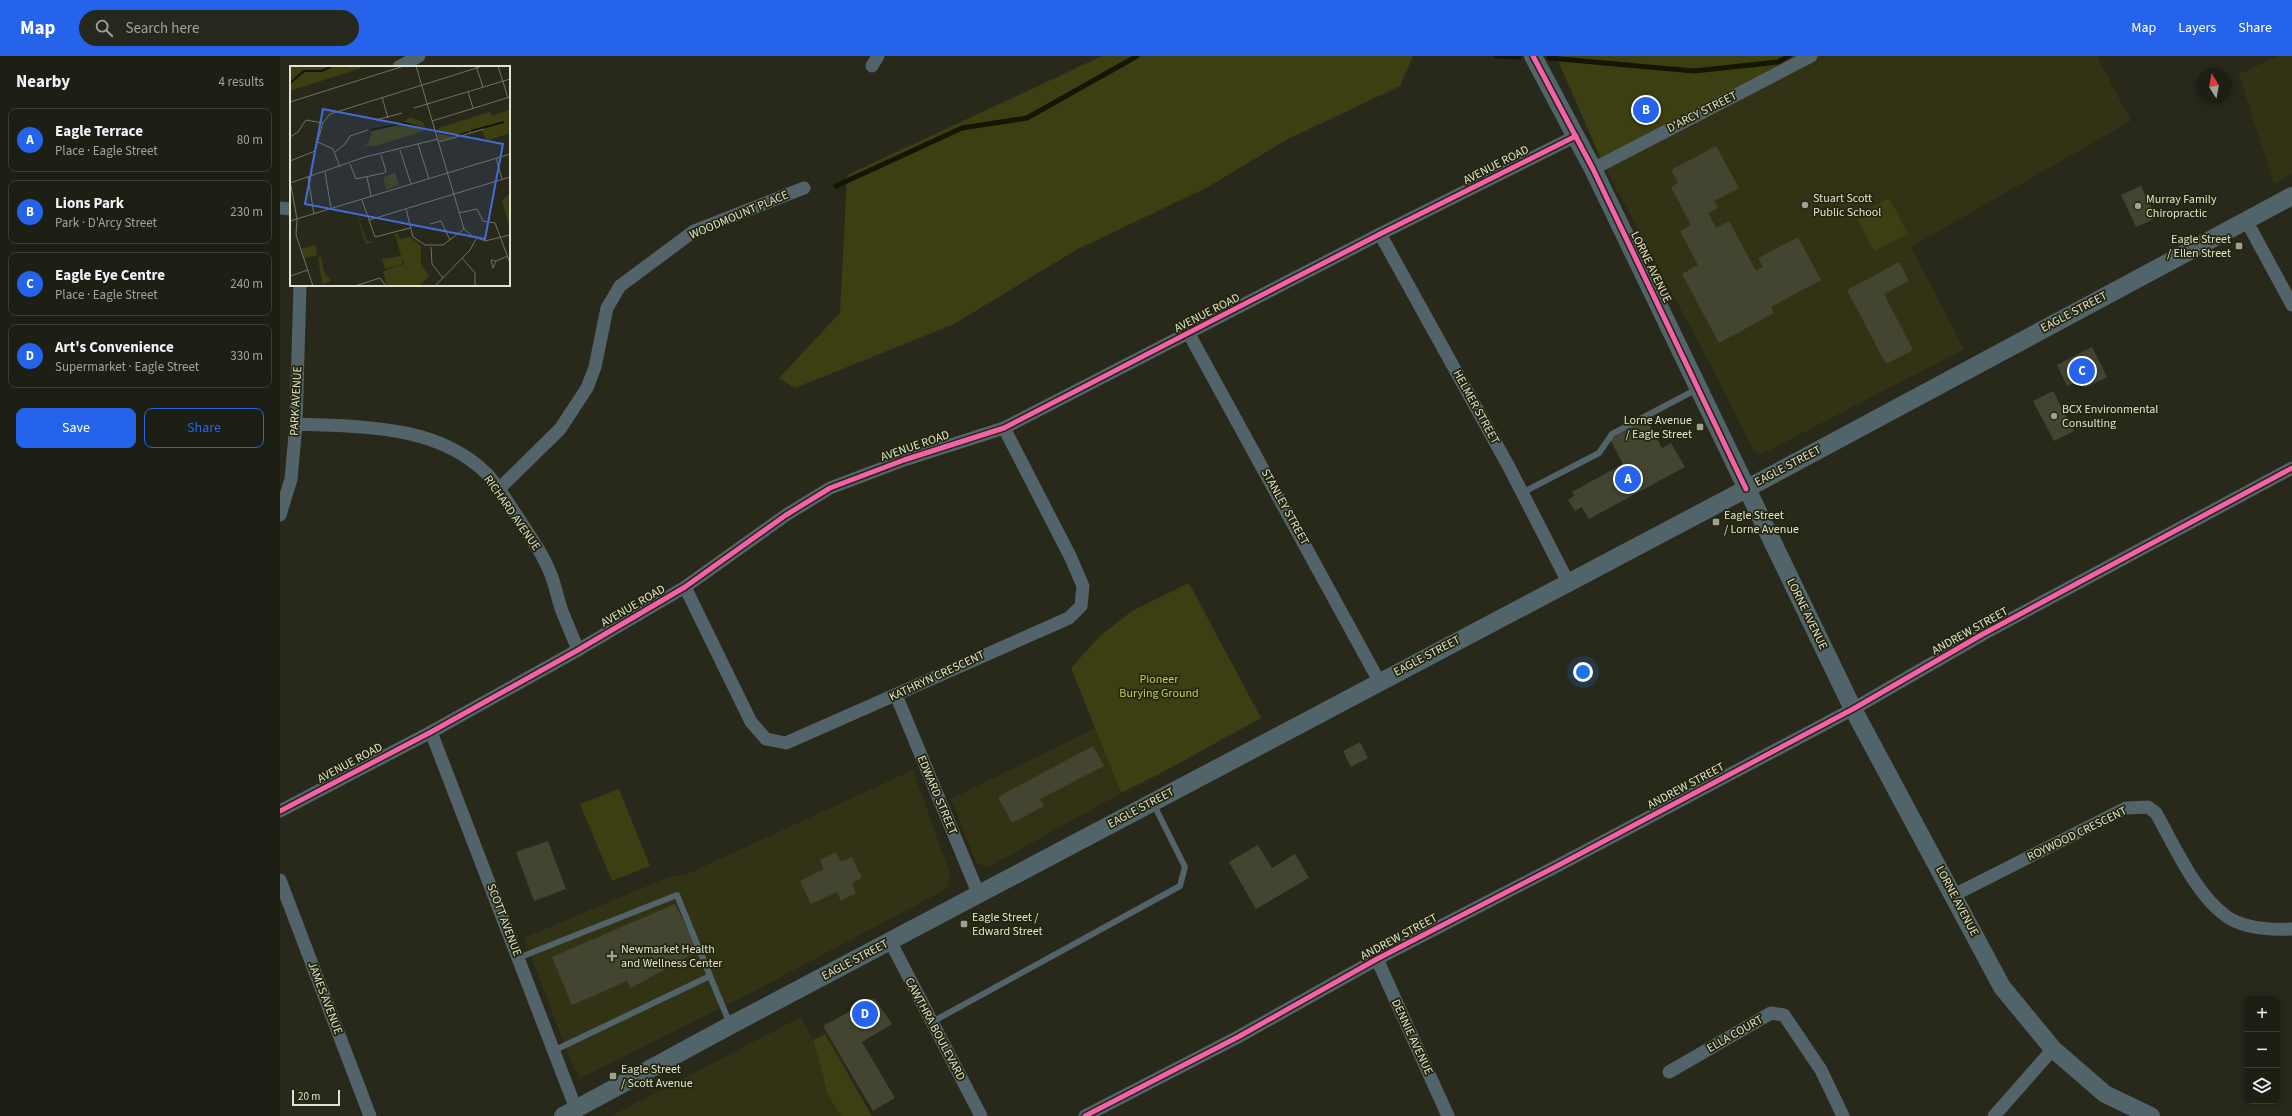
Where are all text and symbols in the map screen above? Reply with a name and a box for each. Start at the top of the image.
search box [79,10,359,46]
text: Map [20,15,55,42]
icon: search [93,17,115,39]
text: Search here [125,18,199,39]
text: Map [2131,18,2156,38]
text: Layers [2178,18,2216,38]
text: Share [2238,18,2272,38]
inset map [290,66,510,286]
north arrow [2196,68,2232,104]
text: Nearby [16,70,70,94]
text: 4 results [219,73,264,91]
street label: D'ARCY STREET [1664,87,1740,137]
pin: B [1633,95,1659,125]
text: Eagle Terrace [55,121,143,142]
text: A [26,131,34,149]
text: 80 m [237,131,263,149]
street label: AVENUE ROAD [1460,141,1532,189]
text: Place · Eagle Street [55,142,158,160]
street label: WOODMOUNT PLACE [687,186,791,244]
place label: Stuart Scott Public School [1813,190,1881,221]
place label: Murray Family Chiropractic [2146,191,2217,222]
text: Lions Park [55,193,124,214]
marker: Stuart Scott Public School [1800,200,1810,210]
marker: Murray Family Chiropractic [2133,201,2143,211]
text: B [26,203,34,221]
text: 230 m [230,203,263,221]
text: Park · D'Arcy Street [55,214,157,232]
street label: LORNE AVENUE [1626,228,1676,306]
place label: Eagle Street / Ellen Street [2167,231,2231,262]
marker: Eagle Street / Ellen Street [2234,241,2244,251]
text: Eagle Eye Centre [55,265,165,286]
text: C [26,275,34,293]
text: 240 m [230,275,263,293]
text: Place · Eagle Street [55,286,158,304]
street label: EAGLE STREET [2038,287,2111,337]
street label: AVENUE ROAD [1171,289,1243,337]
text: Art's Convenience [55,337,174,358]
text: D [26,347,34,365]
text: 330 m [230,347,263,365]
pin: C [2069,356,2095,386]
text: Supermarket · Eagle Street [55,358,199,376]
street label: PARK AVENUE [286,366,306,436]
street label: HELMER STREET [1449,367,1504,448]
place label: BCX Environmental Consulting [2062,401,2158,432]
button: Save [16,408,136,448]
button: Share [144,408,264,448]
marker: BCX Environmental Consulting [2049,411,2059,421]
place label: Lorne Avenue / Eagle Street [1624,412,1692,443]
marker: Lorne Avenue / Eagle Street [1695,422,1705,432]
street label: AVENUE ROAD [878,426,952,466]
street label: EAGLE STREET [1752,441,1825,491]
pin: A [1615,464,1641,494]
street label: STANLEY STREET [1257,466,1313,549]
street label: RICHARD AVENUE [480,472,544,554]
place label: Eagle Street / Lorne Avenue [1724,507,1799,538]
marker: Eagle Street / Lorne Avenue [1711,517,1721,527]
street label: LORNE AVENUE [1782,575,1832,653]
street label: AVENUE ROAD [598,581,668,631]
street label: ANDREW STREET [1929,603,2012,659]
street label: EAGLE STREET [1391,631,1464,681]
street label: KATHRYN CRESCENT [887,646,988,706]
your location [1573,662,1593,682]
park label: Pioneer Burying Ground [1119,671,1199,702]
street label: AVENUE ROAD [314,739,386,787]
street label: EDWARD STREET [913,753,962,838]
street label: ANDREW STREET [1644,758,1728,813]
street label: EAGLE STREET [1105,783,1178,833]
street label: ROYWOOD CRESCENT [2024,802,2130,866]
street label: LORNE AVENUE [1931,863,1983,939]
street label: SCOTT AVENUE [482,881,526,959]
place label: Eagle Street / Edward Street [972,909,1043,940]
street label: ANDREW STREET [1357,909,1441,964]
marker: Eagle Street / Edward Street [959,919,969,929]
street label: EAGLE STREET [819,935,892,985]
place label: Newmarket Health and Wellness Center [621,941,723,972]
marker: Newmarket Health and Wellness Center [606,950,618,962]
street label: JAMES AVENUE [303,959,347,1037]
street label: CAWTHRA BOULEVARD [901,974,969,1084]
street label: DENNIE AVENUE [1387,996,1437,1078]
map controls [2244,996,2280,1104]
button: + [2244,996,2280,1032]
pin: D [852,999,878,1029]
street label: ELLA COURT [1704,1011,1767,1057]
button: − [2244,1032,2280,1068]
place label: Eagle Street / Scott Avenue [621,1061,693,1092]
button: layers [2244,1068,2280,1104]
marker: Eagle Street / Scott Avenue [608,1071,618,1081]
scale bar [292,1088,340,1107]
text: 20 m [298,1089,320,1104]

